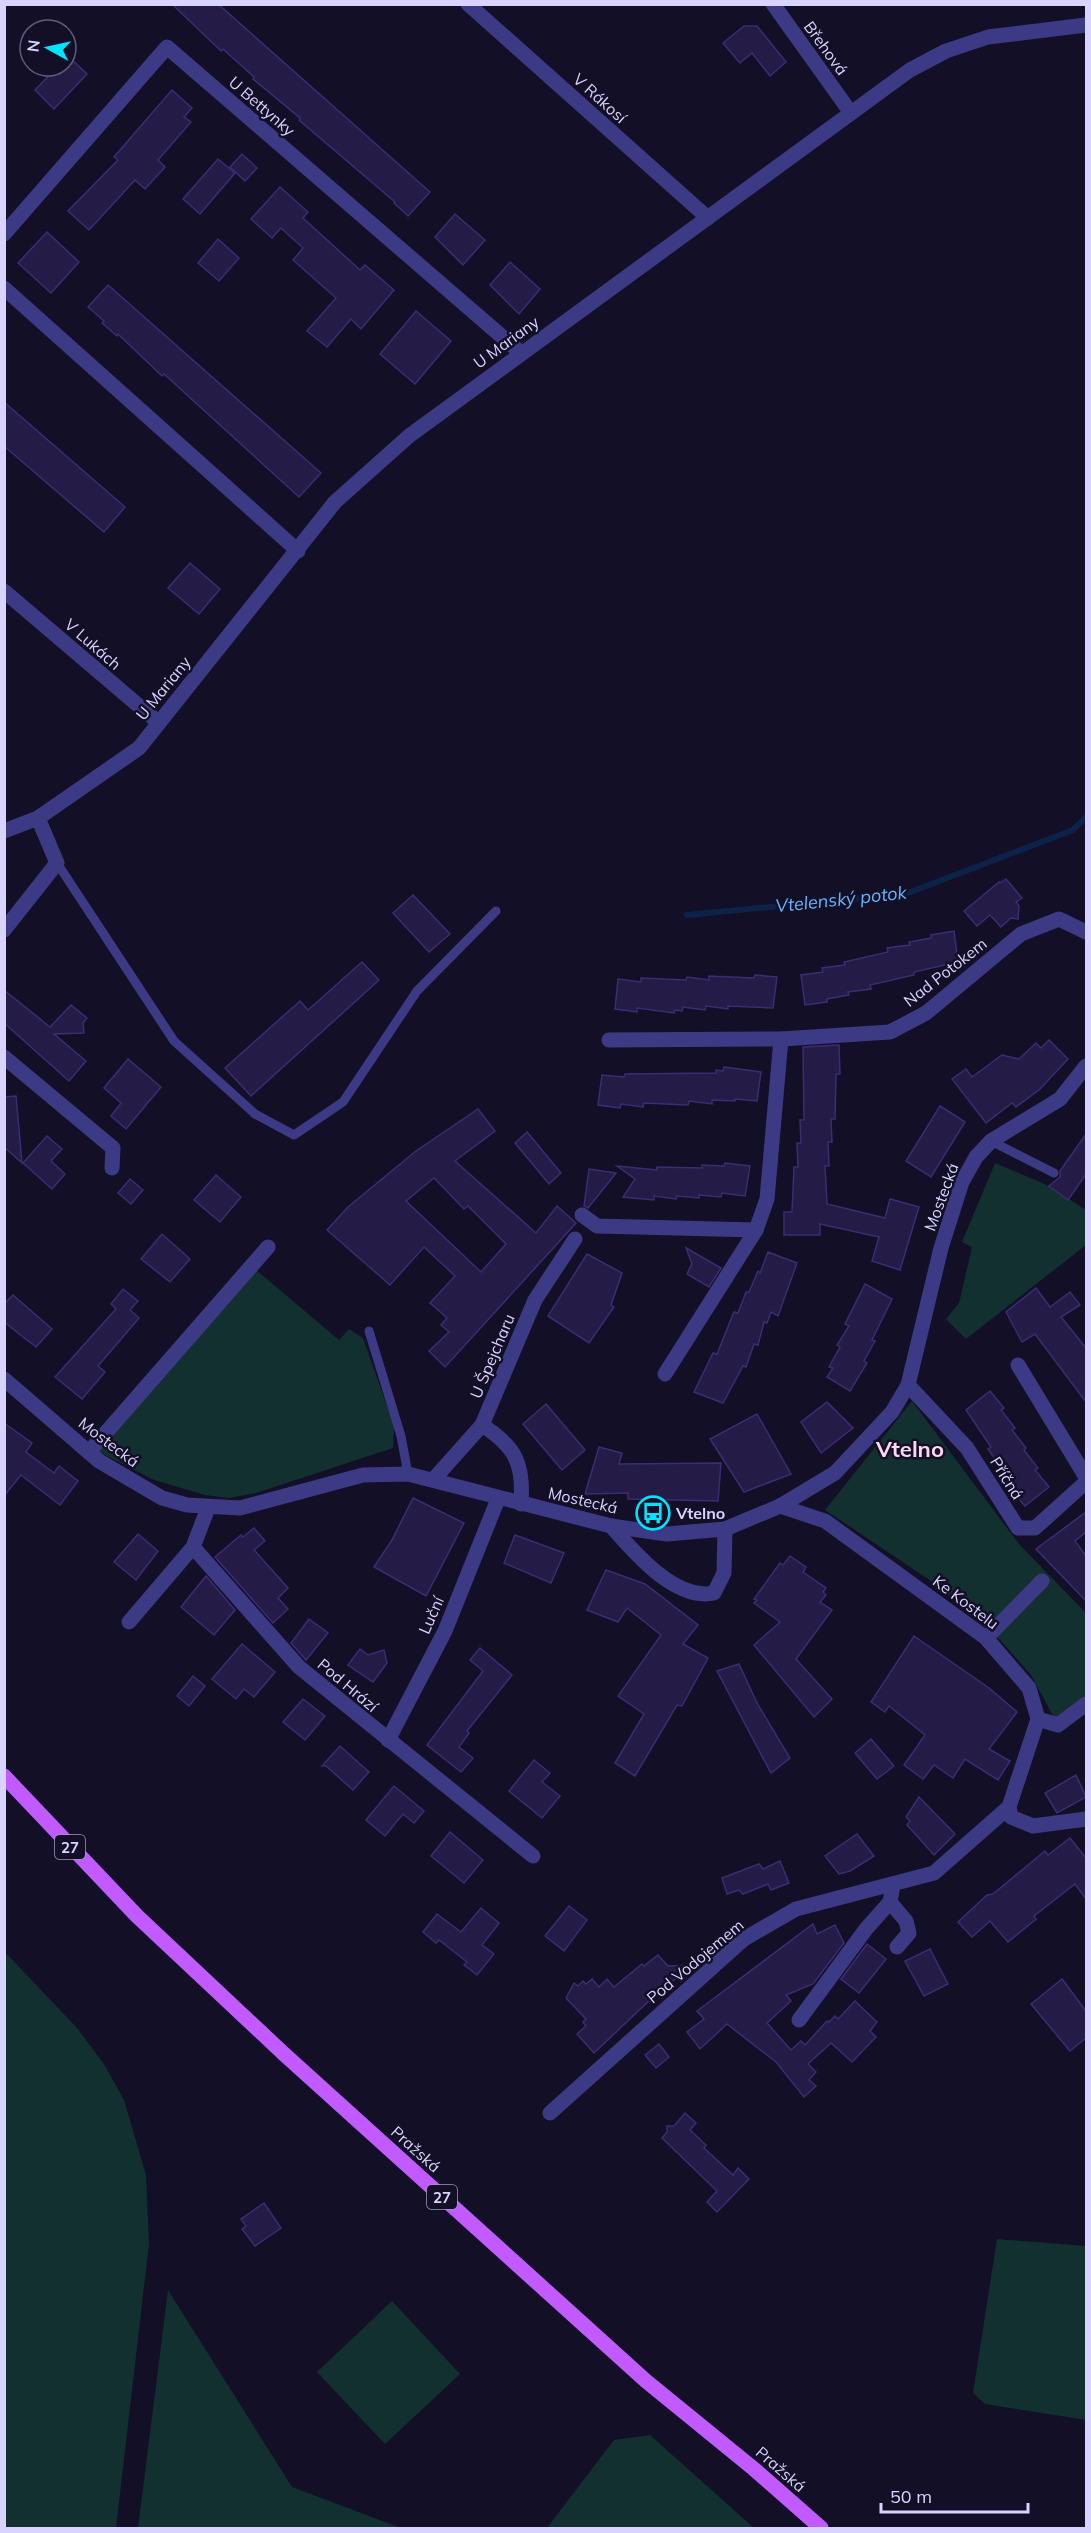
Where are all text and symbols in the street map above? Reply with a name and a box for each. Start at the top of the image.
street label: Břehová [800,17,852,79]
north arrow [18,18,78,78]
text: N [22,39,44,53]
street label: V Rákosí [569,69,632,128]
street label: U Bettynky [225,72,299,140]
street label: U Mariany [469,311,543,372]
street label: V Lukách [61,614,125,674]
street label: U Mariany [131,652,195,724]
water label: Vtelenský potok [774,881,909,917]
street label: Nad Potokem [899,933,991,1011]
street label: Mostecká [920,1160,962,1234]
street label: U Špejcharu [465,1311,519,1401]
street label: Mostecká [75,1413,143,1471]
district label: Vtelno [875,1435,944,1463]
street label: Příčná [986,1453,1028,1503]
street label: Mostecká [546,1482,620,1518]
bus stop icon: Vtelno [635,1495,671,1531]
place label: Vtelno [675,1503,725,1523]
street label: Ke Kostelu [929,1571,1003,1633]
street label: Luční [414,1592,449,1637]
street label: Pod Hrází [314,1654,383,1717]
road number: 27 [55,1835,85,1859]
street label: Pod Vodojemem [642,1915,748,2007]
street label: Pražská [387,2122,445,2176]
road number: 27 [427,2185,457,2209]
street label: Pražská [752,2442,810,2496]
scale bar [881,2476,1028,2514]
text: 50 m [890,2485,932,2508]

